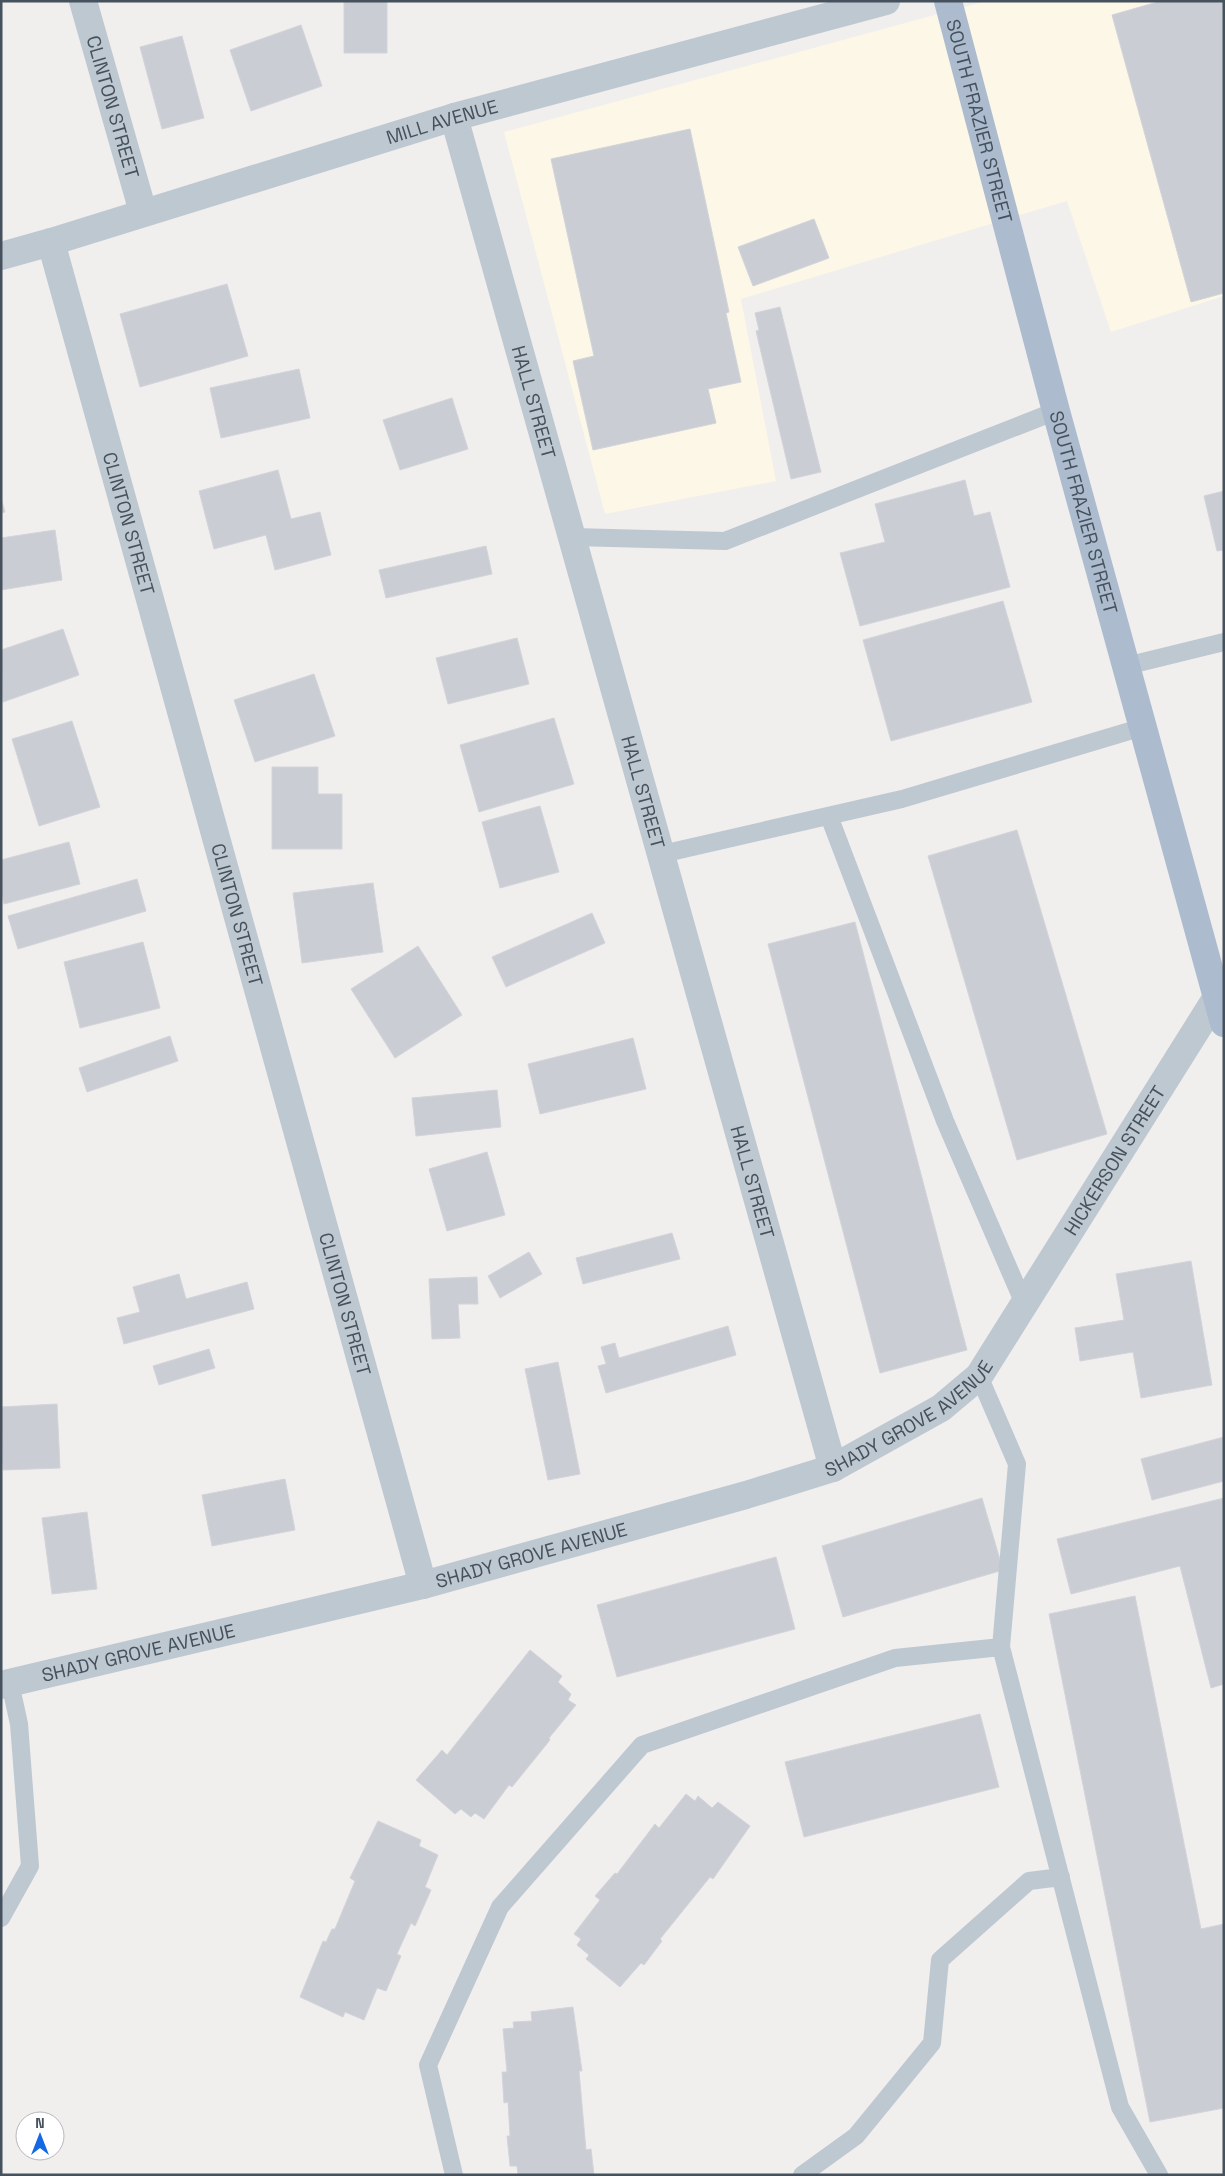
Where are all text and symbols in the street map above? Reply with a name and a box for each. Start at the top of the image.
street label: SOUTH FRAZIER STREET [941,16,1018,226]
street label: CLINTON STREET [81,32,145,181]
street label: MILL AVENUE [383,93,501,150]
street label: HALL STREET [506,343,562,461]
street label: SOUTH FRAZIER STREET [1044,408,1124,617]
street label: CLINTON STREET [97,449,161,598]
street label: HALL STREET [616,732,671,851]
street label: CLINTON STREET [206,840,269,989]
street label: HICKERSON STREET [1058,1081,1171,1240]
street label: HALL STREET [725,1122,781,1241]
street label: CLINTON STREET [313,1230,377,1378]
street label: SHADY GROVE AVENUE [822,1355,998,1482]
street label: SHADY GROVE AVENUE [432,1516,630,1593]
street label: SHADY GROVE AVENUE [39,1618,237,1687]
north arrow [15,2111,65,2161]
text: N [35,2114,45,2132]

